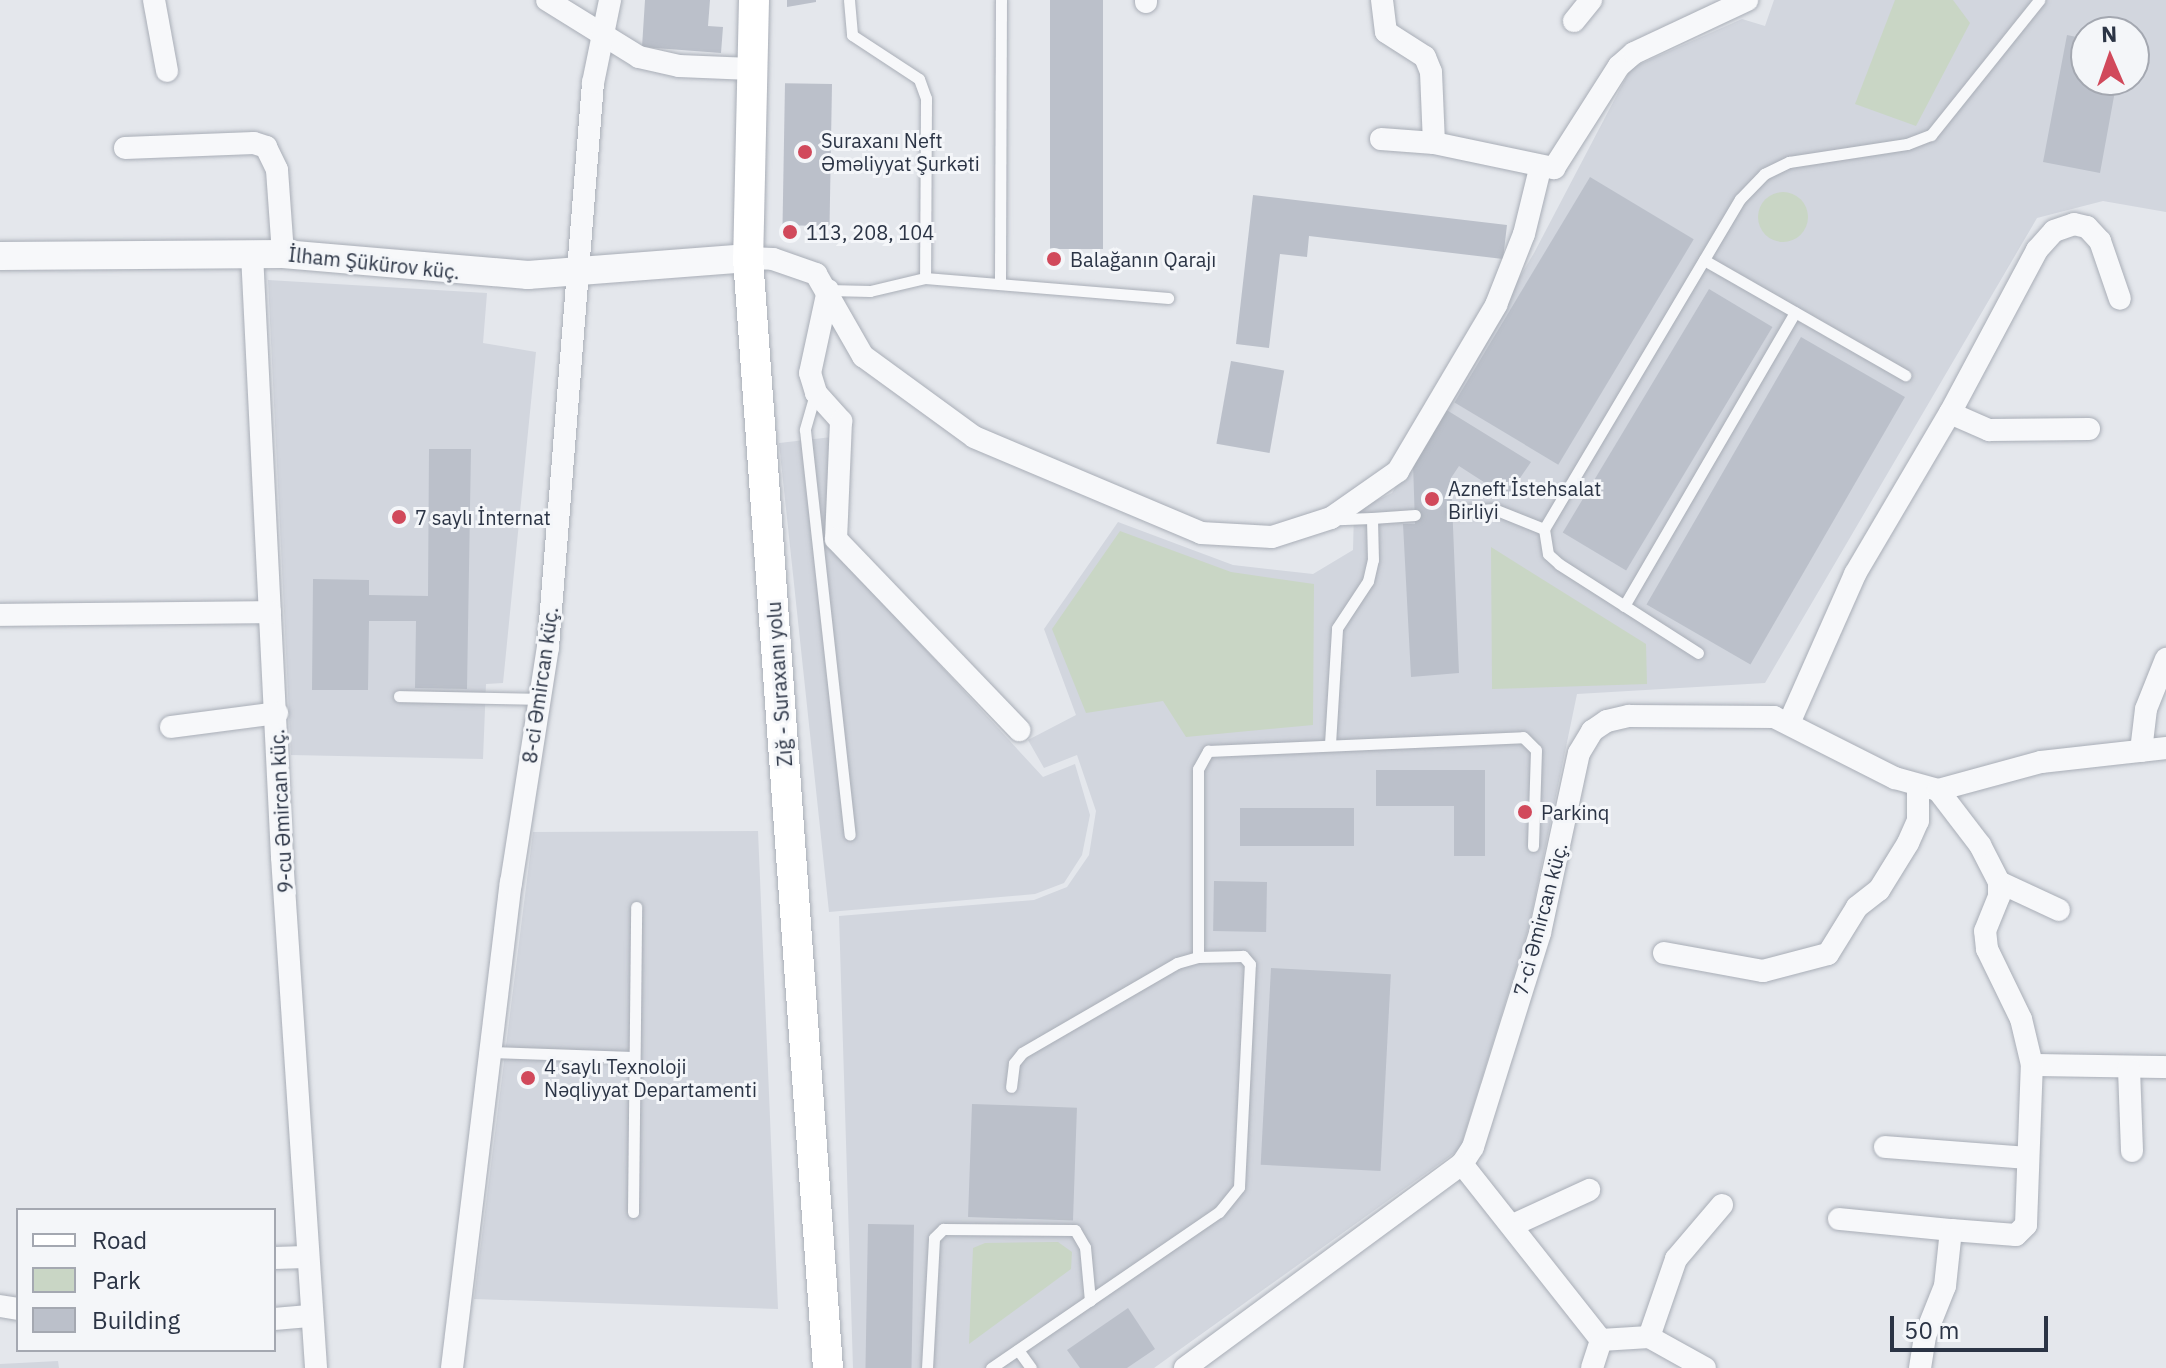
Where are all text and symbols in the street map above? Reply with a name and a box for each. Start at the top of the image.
north arrow [2070,16,2150,96]
text: N [2101,19,2118,48]
place label: Suraxanı Neft Əməliyyat Şurkəti [821,128,980,175]
marker: Suraxanı Neft Əməliyyat Şurkəti [796,143,814,161]
place label: 113, 208, 104 [806,220,934,244]
marker: 113, 208, 104 [781,223,799,241]
street label: İlham Şükürov küç. [287,242,461,284]
place label: Balağanın Qarajı [1070,247,1216,271]
marker: Balağanın Qarajı [1045,250,1063,268]
place label: Azneft İstehsalat Birliyi [1448,476,1601,523]
marker: Azneft İstehsalat Birliyi [1423,490,1441,508]
place label: 7 saylı İnternat [415,505,551,529]
marker: 7 saylı İnternat [390,508,408,526]
street label: Zığ - Suraxanı yolu [761,601,797,767]
street label: 8-ci Əmircan küç. [517,605,563,765]
street label: 9-cu Əmircan küç. [265,728,297,894]
place label: Parkinq [1541,800,1609,824]
marker: Parkinq [1516,803,1534,821]
street label: 7-ci Əmircan küç. [1508,840,1572,998]
place label: 4 saylı Texnoloji Nəqliyyat Departamenti [544,1054,757,1101]
marker: 4 saylı Texnoloji Nəqliyyat Departamenti [519,1069,537,1087]
legend [16,1208,276,1352]
text: Road [92,1224,147,1256]
text: Park [92,1264,141,1296]
scale bar [1894,1300,2052,1350]
text: Building [92,1304,180,1336]
text: 50 m [1904,1314,1959,1346]

